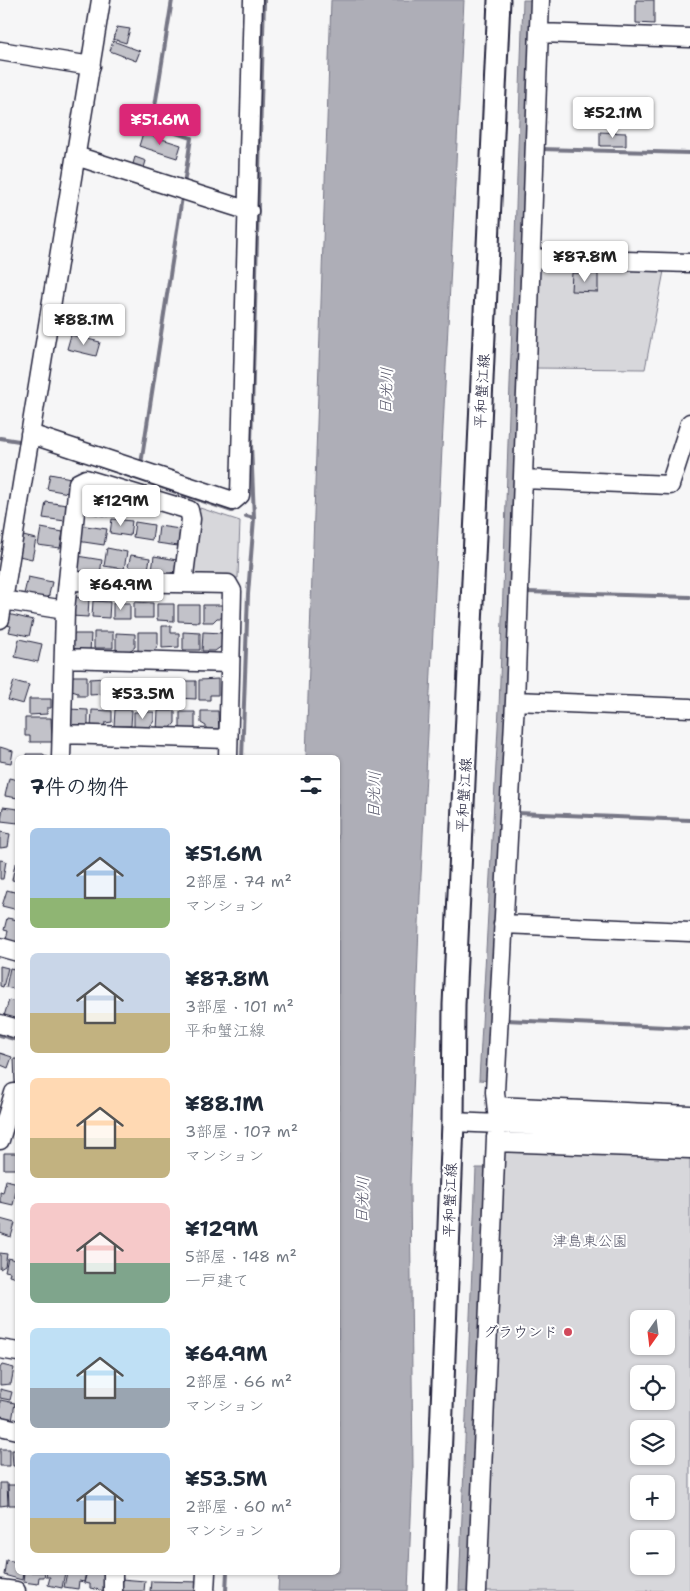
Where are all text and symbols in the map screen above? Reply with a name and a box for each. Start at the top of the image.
pin: ¥52.1M [572,96,654,139]
text: ¥52.1M [584,102,642,123]
pin: ¥51.6M [119,104,201,146]
text: ¥51.6M [131,109,190,130]
pin: ¥87.8M [544,240,626,283]
text: ¥87.8M [553,246,617,267]
pin: ¥88.1M [43,304,125,346]
text: ¥88.1M [54,309,114,330]
street label: 平和蟹江線 [470,353,494,429]
water label: 日光川 [375,367,397,415]
pin: ¥129M [86,484,156,527]
text: ¥129M [93,490,149,511]
pin: ¥64.9M [80,568,162,611]
text: ¥64.9M [90,574,152,595]
pin: ¥53.5M [102,678,184,720]
text: ¥53.5M [112,683,174,704]
street label: 平和蟹江線 [452,757,476,833]
icon: filters [297,771,325,799]
water label: 日光川 [363,771,385,819]
text: 7件の物件 [30,773,129,801]
text: ¥51.6M [185,840,262,868]
icon: home [70,848,130,908]
text: 2部屋 · 74 m² [185,871,292,892]
text: マンション [185,895,264,916]
text: ¥87.8M [185,965,269,993]
icon: home [70,973,130,1033]
text: 3部屋 · 101 m² [185,996,294,1017]
text: 平和蟹江線 [185,1020,265,1041]
text: ¥88.1M [185,1090,264,1118]
icon: home [70,1098,130,1158]
text: 3部屋 · 107 m² [185,1121,298,1142]
text: マンション [185,1145,264,1166]
street label: 平和蟹江線 [439,1162,461,1238]
water label: 日光川 [351,1176,373,1224]
text: ¥129M [185,1215,258,1243]
icon: home [70,1223,130,1283]
park label: 津島東公園 [552,1231,628,1251]
text: 5部屋 · 148 m² [185,1246,297,1267]
text: 一戸建て [185,1270,249,1291]
north arrow [630,1310,675,1355]
map controls [630,1310,675,1575]
place label: グラウンド [483,1322,558,1342]
marker: グラウンド [562,1326,574,1338]
text: ¥64.9M [185,1340,268,1368]
icon: home [70,1348,130,1408]
button: locate [630,1365,675,1410]
text: 2部屋 · 66 m² [185,1371,292,1392]
text: マンション [185,1395,264,1416]
button: layers [630,1420,675,1465]
text: ¥53.5M [185,1465,267,1493]
icon: home [70,1473,130,1533]
button: + [630,1475,675,1520]
text: 2部屋 · 60 m² [185,1496,292,1517]
text: マンション [185,1520,264,1541]
button: − [630,1530,675,1575]

